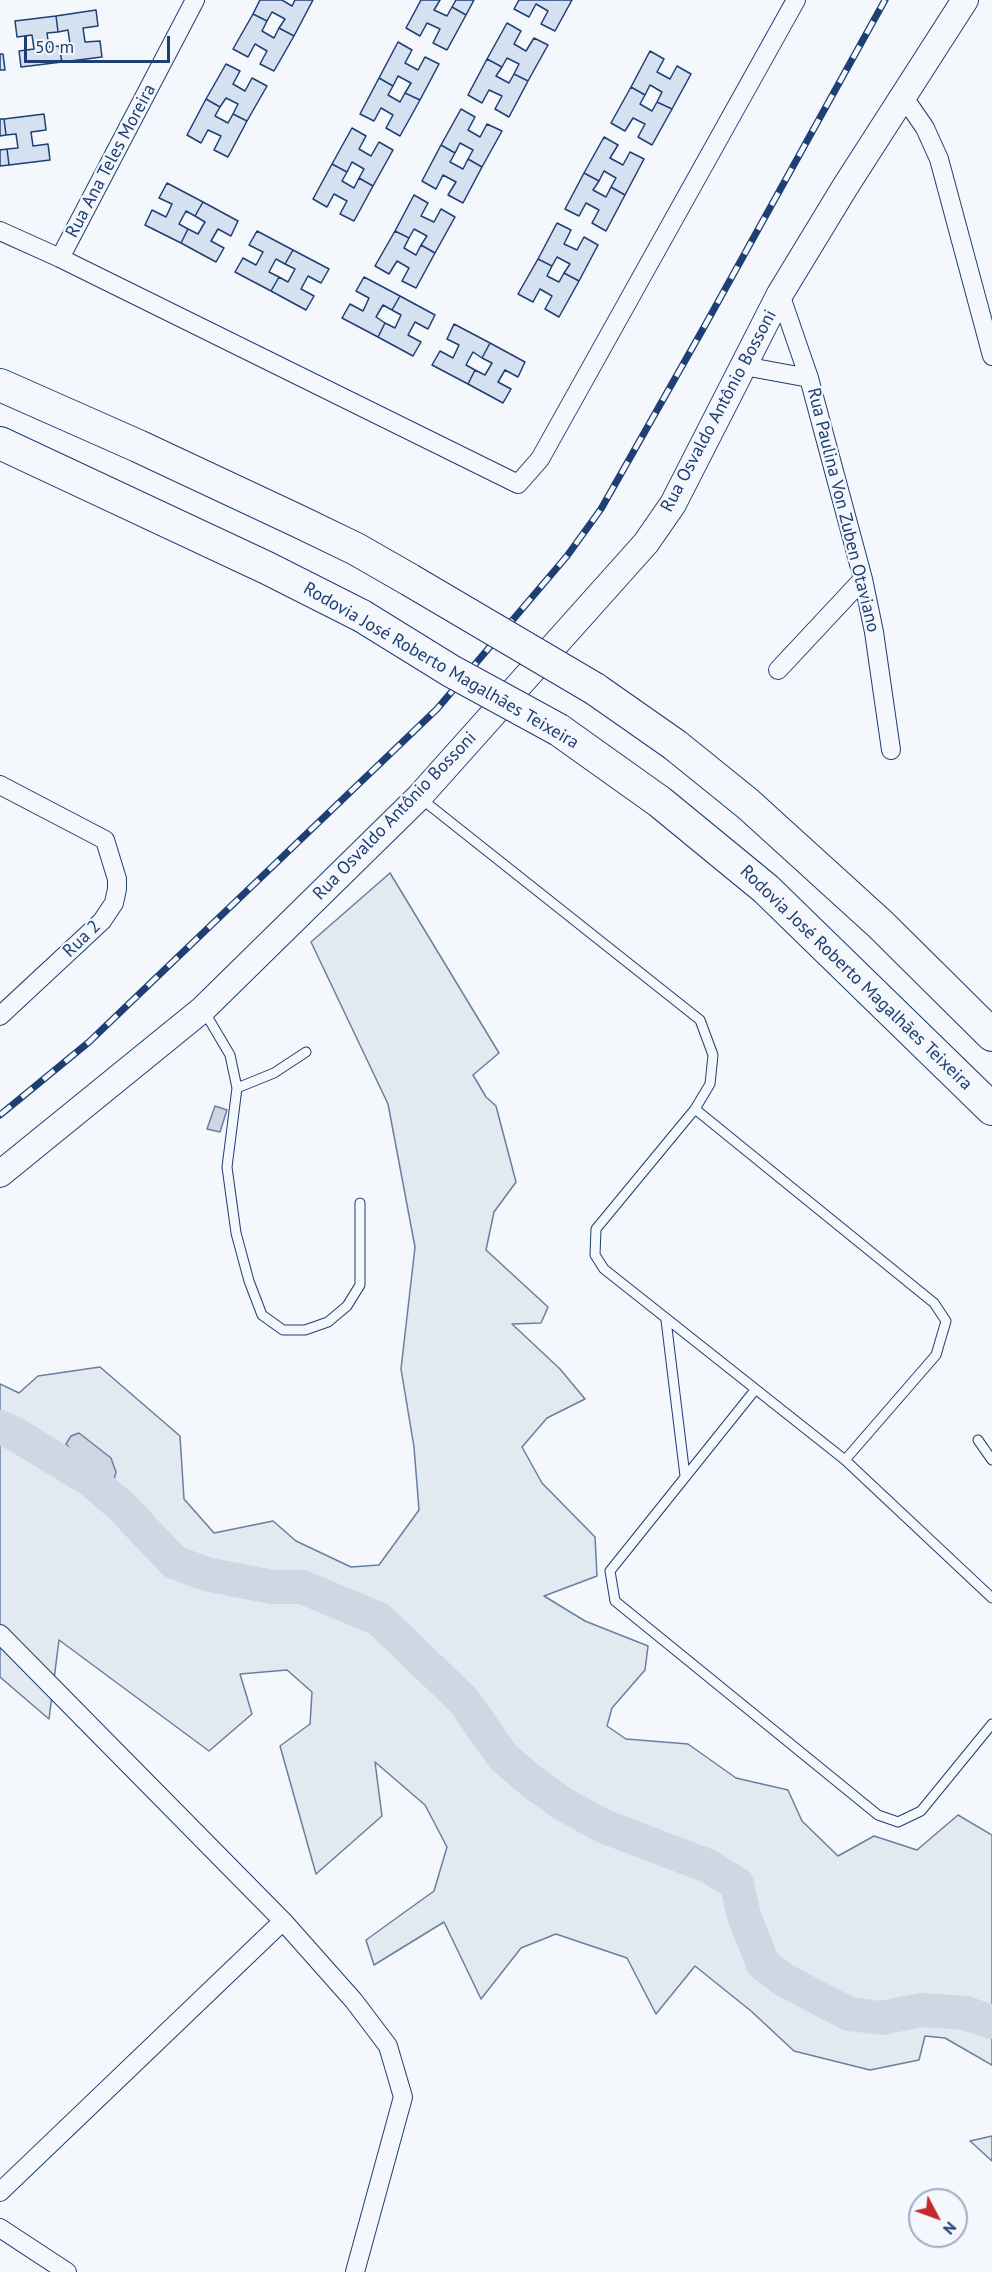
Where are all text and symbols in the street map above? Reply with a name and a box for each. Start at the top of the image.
scale bar [27,24,172,62]
text: 50 m [35,35,74,58]
street label: Rua Ana Teles Moreira [61,81,161,241]
street label: Rua Osvaldo Antônio Bossoni [657,306,781,516]
street label: Rua Paulina Von Zuben Otaviano [802,386,884,634]
street label: Rodovia José Roberto Magalhães Teixeira [299,578,583,754]
street label: Rua Osvaldo Antônio Bossoni [309,727,481,905]
street label: Rodovia José Roberto Magalhães Teixeira [735,861,977,1095]
street label: Rua 2 [59,916,105,962]
north arrow [908,2188,968,2248]
text: N [939,2218,961,2239]

